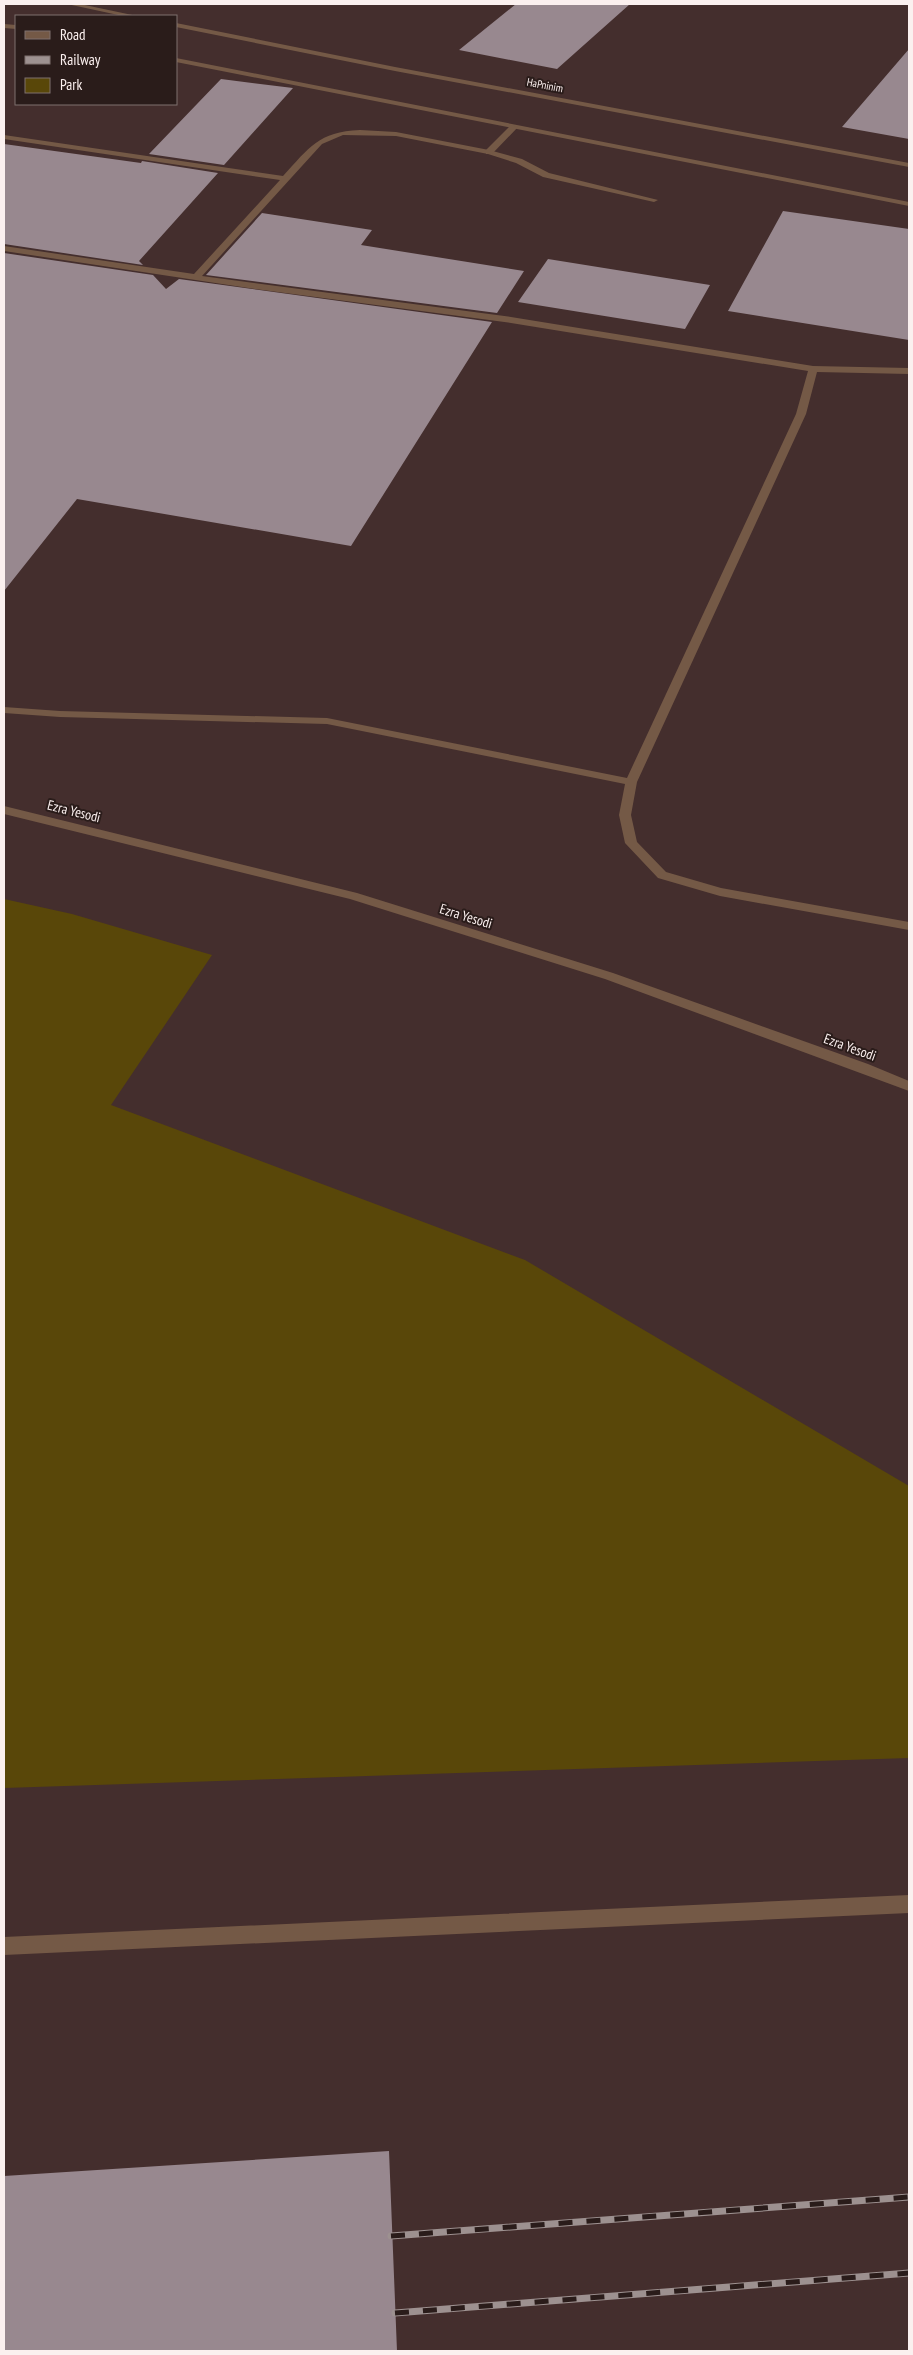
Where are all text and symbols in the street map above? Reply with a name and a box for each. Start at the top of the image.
legend [15,15,178,105]
text: Road [60,25,86,44]
text: Railway [60,50,101,69]
text: Park [60,75,82,94]
street label: HaPninim [526,75,564,95]
street label: Ezra Yesodi [46,796,102,826]
street label: Ezra Yesodi [437,899,495,933]
street label: Ezra Yesodi [821,1029,879,1065]

